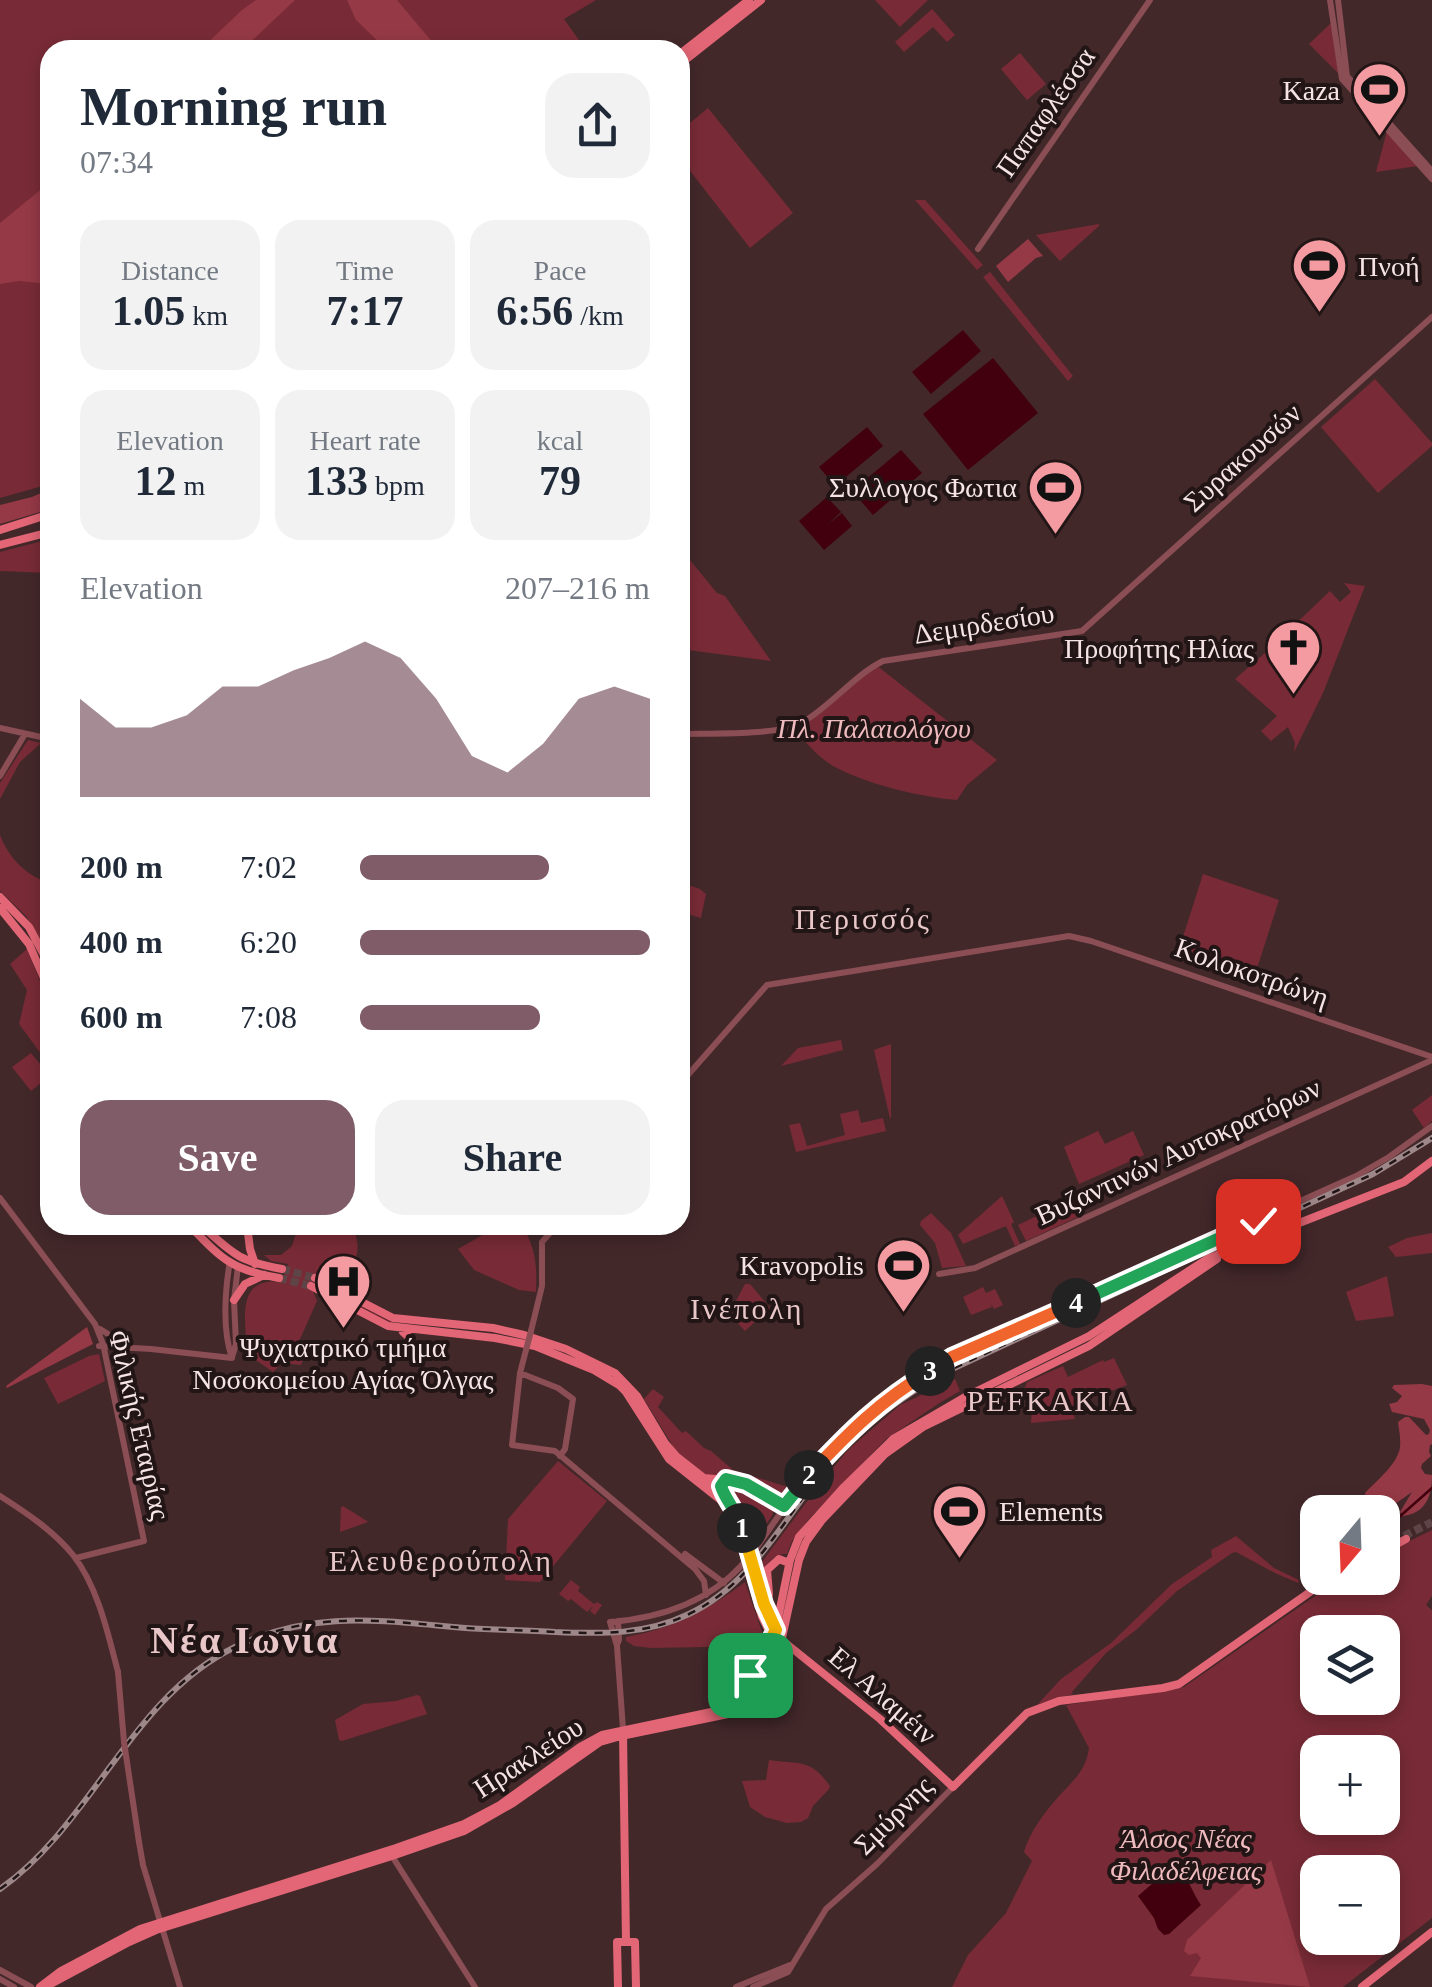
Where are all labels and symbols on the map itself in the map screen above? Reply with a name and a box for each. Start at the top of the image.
street label: Παπαφλέσσα [990,42,1101,183]
sports icon: Kaza [1349,60,1409,139]
place label: Kaza [1282,75,1341,106]
sports icon: Πνοή [1289,236,1349,315]
place label: Πνοή [1358,251,1420,282]
street label: Συρακουσών [1178,397,1307,518]
sports icon: Συλλογος Φωτια [1026,457,1086,536]
place label: Συλλογος Φωτια [829,472,1017,503]
street label: Δεμιρδεσίου [912,597,1056,650]
church icon: Προφήτης Ηλίας [1263,618,1323,697]
place label: Προφήτης Ηλίας [1064,633,1254,664]
park label: Πλ. Παλαιολόγου [776,713,971,744]
district label: Περισσός [795,902,931,935]
street label: Κολοκοτρώνη [1171,932,1333,1013]
street label: Βυζαντινών Αυτοκρατόρων [1031,1072,1326,1231]
pin [1216,1179,1301,1264]
sports icon: Kravopolis [873,1235,933,1314]
place label: Kravopolis [740,1250,864,1281]
hospital icon: Ψυχιατρικό τμήμα Νοσοκομείου Αγίας Όλγας [313,1251,373,1330]
pin: 4 [1051,1278,1101,1328]
district label: Ινέπολη [690,1292,804,1325]
street label: Φιλικής Εταιρίας [103,1327,176,1523]
place label: Ψυχιατρικό τμήμα Νοσοκομείου Αγίας Όλγας [192,1332,494,1395]
pin: 3 [905,1346,955,1396]
district label: PEFKAKIA [967,1384,1135,1417]
pin: 2 [784,1450,834,1500]
sports icon: Elements [930,1481,990,1560]
north arrow [1300,1495,1400,1595]
place label: Elements [999,1496,1103,1527]
pin: 1 [717,1503,767,1553]
district label: Ελευθερούπολη [329,1544,553,1577]
district label: Νέα Ιωνία [150,1619,340,1661]
pin [708,1633,793,1718]
street label: Ελ Αλαμέιν [823,1641,942,1750]
street label: Ηρακλείου [468,1711,589,1804]
street label: Σμύρνης [848,1770,939,1861]
park label: Άλσος Νέας Φιλαδέλφειας [1110,1823,1263,1886]

